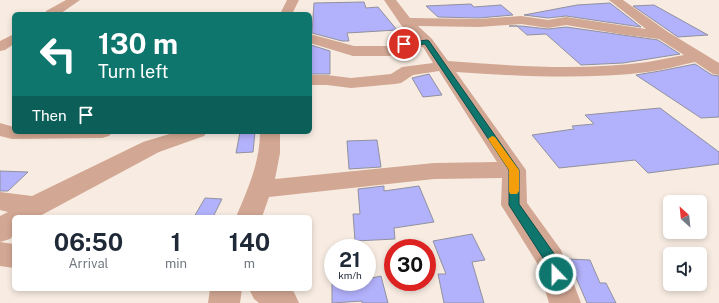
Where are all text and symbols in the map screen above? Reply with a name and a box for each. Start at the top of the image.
text: 130 m [98,27,178,60]
pin [387,27,421,61]
icon: left [32,28,84,80]
icon: arrive [393,33,415,55]
text: Turn left [98,61,168,82]
icon: arrive [75,104,97,126]
text: Then [32,107,67,124]
north arrow [663,195,707,239]
map controls [663,195,707,291]
text: 06:50 [54,228,123,256]
text: 1 [171,228,181,256]
text: 140 [229,228,270,256]
speed limit sign: 30 [384,239,436,291]
button: sound [663,247,707,291]
text: 21 [339,248,361,272]
position arrow [535,253,577,295]
text: Arrival [68,256,109,271]
text: min [165,256,187,271]
text: m [244,256,255,271]
text: km/h [338,269,362,281]

